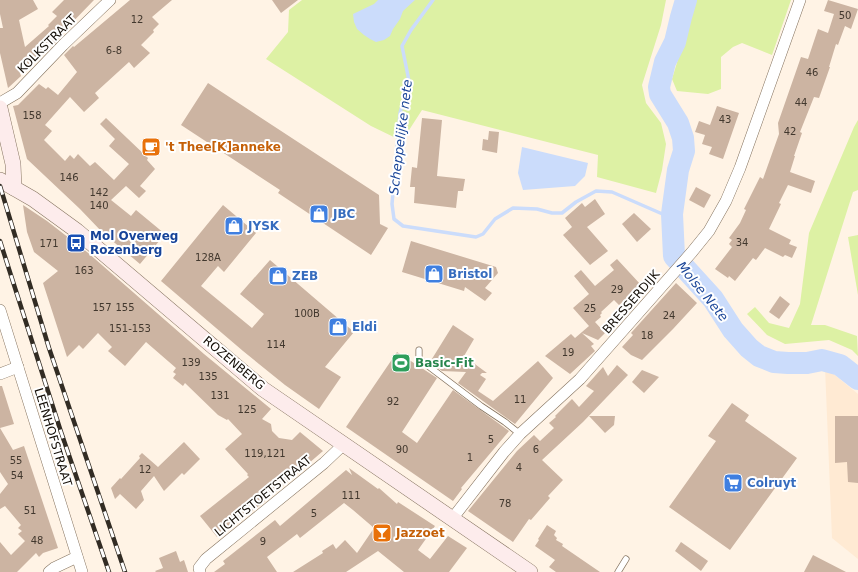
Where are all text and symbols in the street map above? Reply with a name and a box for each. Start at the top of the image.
house number: 50 [839,10,851,21]
street label: KOLKSTRAAT [15,11,80,76]
house number: 12 [131,14,143,25]
house number: 6-8 [106,45,122,56]
house number: 46 [806,67,818,78]
water label: Scheppelijke nete [386,79,415,196]
house number: 44 [795,97,807,108]
house number: 158 [22,110,42,121]
house number: 43 [719,114,731,125]
house number: 42 [784,126,796,137]
cafe icon: 't Thee[K]anneke [140,136,162,158]
place label: 't Thee[K]anneke [165,140,281,154]
house number: 146 [59,172,79,183]
house number: 142 [89,187,109,198]
house number: 140 [89,200,109,211]
shop icon: JBC [308,203,330,225]
place label: JBC [332,207,356,221]
shop icon: JYSK [223,215,245,237]
place label: JYSK [247,219,280,233]
place label: Mol Overweg Rozenberg [90,229,178,257]
bus stop icon: Mol Overweg Rozenberg [65,232,87,254]
house number: 34 [736,237,748,248]
house number: 171 [39,238,59,249]
house number: 128A [195,252,221,263]
water label: Molse Nete [674,258,731,324]
shop icon: Bristol [423,263,445,285]
house number: 163 [74,265,94,276]
shop icon: ZEB [267,265,289,287]
place label: Bristol [448,267,492,281]
street label: BRESSERDIJK [600,267,663,337]
place label: ZEB [292,269,318,283]
house number: 29 [611,284,623,295]
house number: 157 [92,302,112,313]
house number: 155 [115,302,135,313]
house number: 25 [584,303,596,314]
house number: 100B [294,308,320,319]
house number: 24 [663,310,675,321]
shop icon: Eldi [327,316,349,338]
place label: Eldi [352,320,377,334]
house number: 151-153 [109,323,151,334]
house number: 18 [641,330,653,341]
street label: ROZENBERG [200,333,268,393]
house number: 114 [266,339,286,350]
house number: 19 [562,347,574,358]
sports icon: Basic-Fit [390,352,412,374]
place label: Basic-Fit [415,356,474,370]
house number: 139 [181,357,201,368]
house number: 135 [198,371,218,382]
street label: LEENHOFSTRAAT [31,386,75,488]
house number: 131 [210,390,230,401]
house number: 11 [514,394,526,405]
house number: 92 [387,396,399,407]
house number: 125 [237,404,257,415]
house number: 5 [488,434,494,445]
house number: 90 [396,444,408,455]
house number: 6 [533,444,539,455]
house number: 119,121 [244,448,286,459]
street label: LICHTSTOETSTRAAT [212,452,315,539]
house number: 1 [467,452,473,463]
house number: 55 [10,455,22,466]
house number: 4 [516,462,522,473]
house number: 12 [139,464,151,475]
house number: 54 [11,470,23,481]
supermarket icon: Colruyt [722,472,744,494]
place label: Colruyt [747,476,796,490]
house number: 111 [341,490,361,501]
house number: 78 [499,498,511,509]
house number: 51 [24,505,36,516]
house number: 5 [311,508,317,519]
bar icon: Jazzoet [371,522,393,544]
place label: Jazzoet [395,526,445,540]
house number: 48 [31,535,43,546]
house number: 9 [260,536,266,547]

